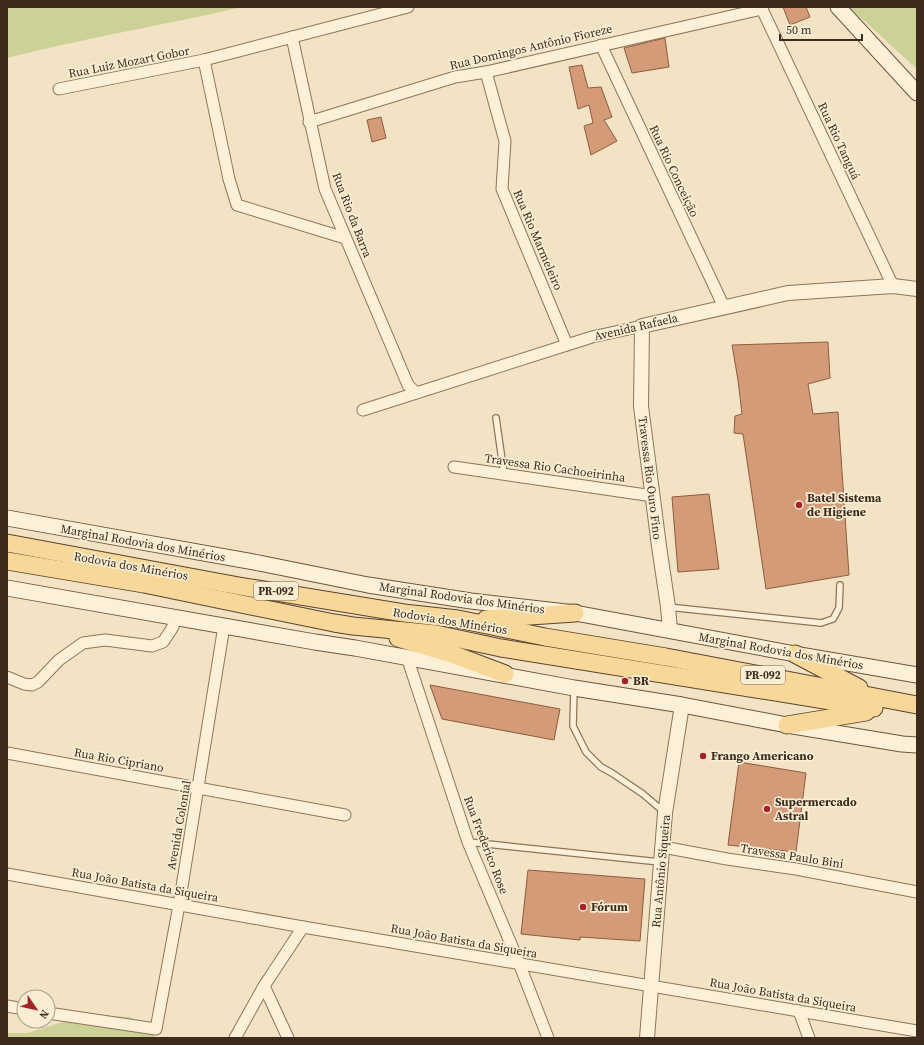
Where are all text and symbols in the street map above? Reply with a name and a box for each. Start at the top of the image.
scale bar [780,16,862,42]
street label: Rua Domingos Antônio Fioreze [448,20,614,74]
text: 50 m [786,22,812,38]
street label: Rua Luiz Mozart Gobor [67,42,191,82]
street label: Rua Rio Tanguá [814,100,864,183]
street label: Rua Rio Conceição [646,122,703,220]
street label: Rua Rio da Barra [328,170,376,261]
street label: Rua Rio Marmeleiro [510,187,567,293]
street label: Avenida Rafaela [593,309,680,344]
street label: Travessa Rio Ouro Fino [635,416,666,541]
street label: Travessa Rio Cachoeirinha [484,450,627,486]
place label: Batel Sistema de Higiene [807,490,882,520]
marker: Batel Sistema de Higiene [794,500,804,510]
street label: Marginal Rodovia dos Minérios [60,521,226,565]
street label: Rodovia dos Minérios [73,549,189,583]
street label: Marginal Rodovia dos Minérios [378,578,546,618]
road number: PR-092 [254,582,298,600]
street label: Rodovia dos Minérios [392,604,508,638]
street label: Marginal Rodovia dos Minérios [697,629,865,673]
road number: PR-092 [741,666,785,684]
place label: BR [633,673,650,689]
marker: BR [620,676,630,686]
street label: Rua Rio Cipriano [73,744,166,776]
place label: Frango Americano [711,748,814,764]
marker: Frango Americano [698,751,708,761]
street label: Avenida Colonial [163,779,195,871]
street label: Rua Frederico Rose [460,794,512,896]
place label: Supermercado Astral [775,794,857,824]
marker: Supermercado Astral [762,804,772,814]
street label: Rua Antônio Siqueira [648,813,674,928]
street label: Travessa Paulo Bini [739,840,845,872]
street label: Rua João Batista da Siqueira [70,864,220,906]
place label: Fórum [591,899,628,915]
marker: Fórum [578,902,588,912]
street label: Rua João Batista da Siqueira [389,920,539,962]
street label: Rua João Batista da Siqueira [708,974,858,1016]
north arrow [16,989,56,1029]
text: N [35,1007,52,1022]

